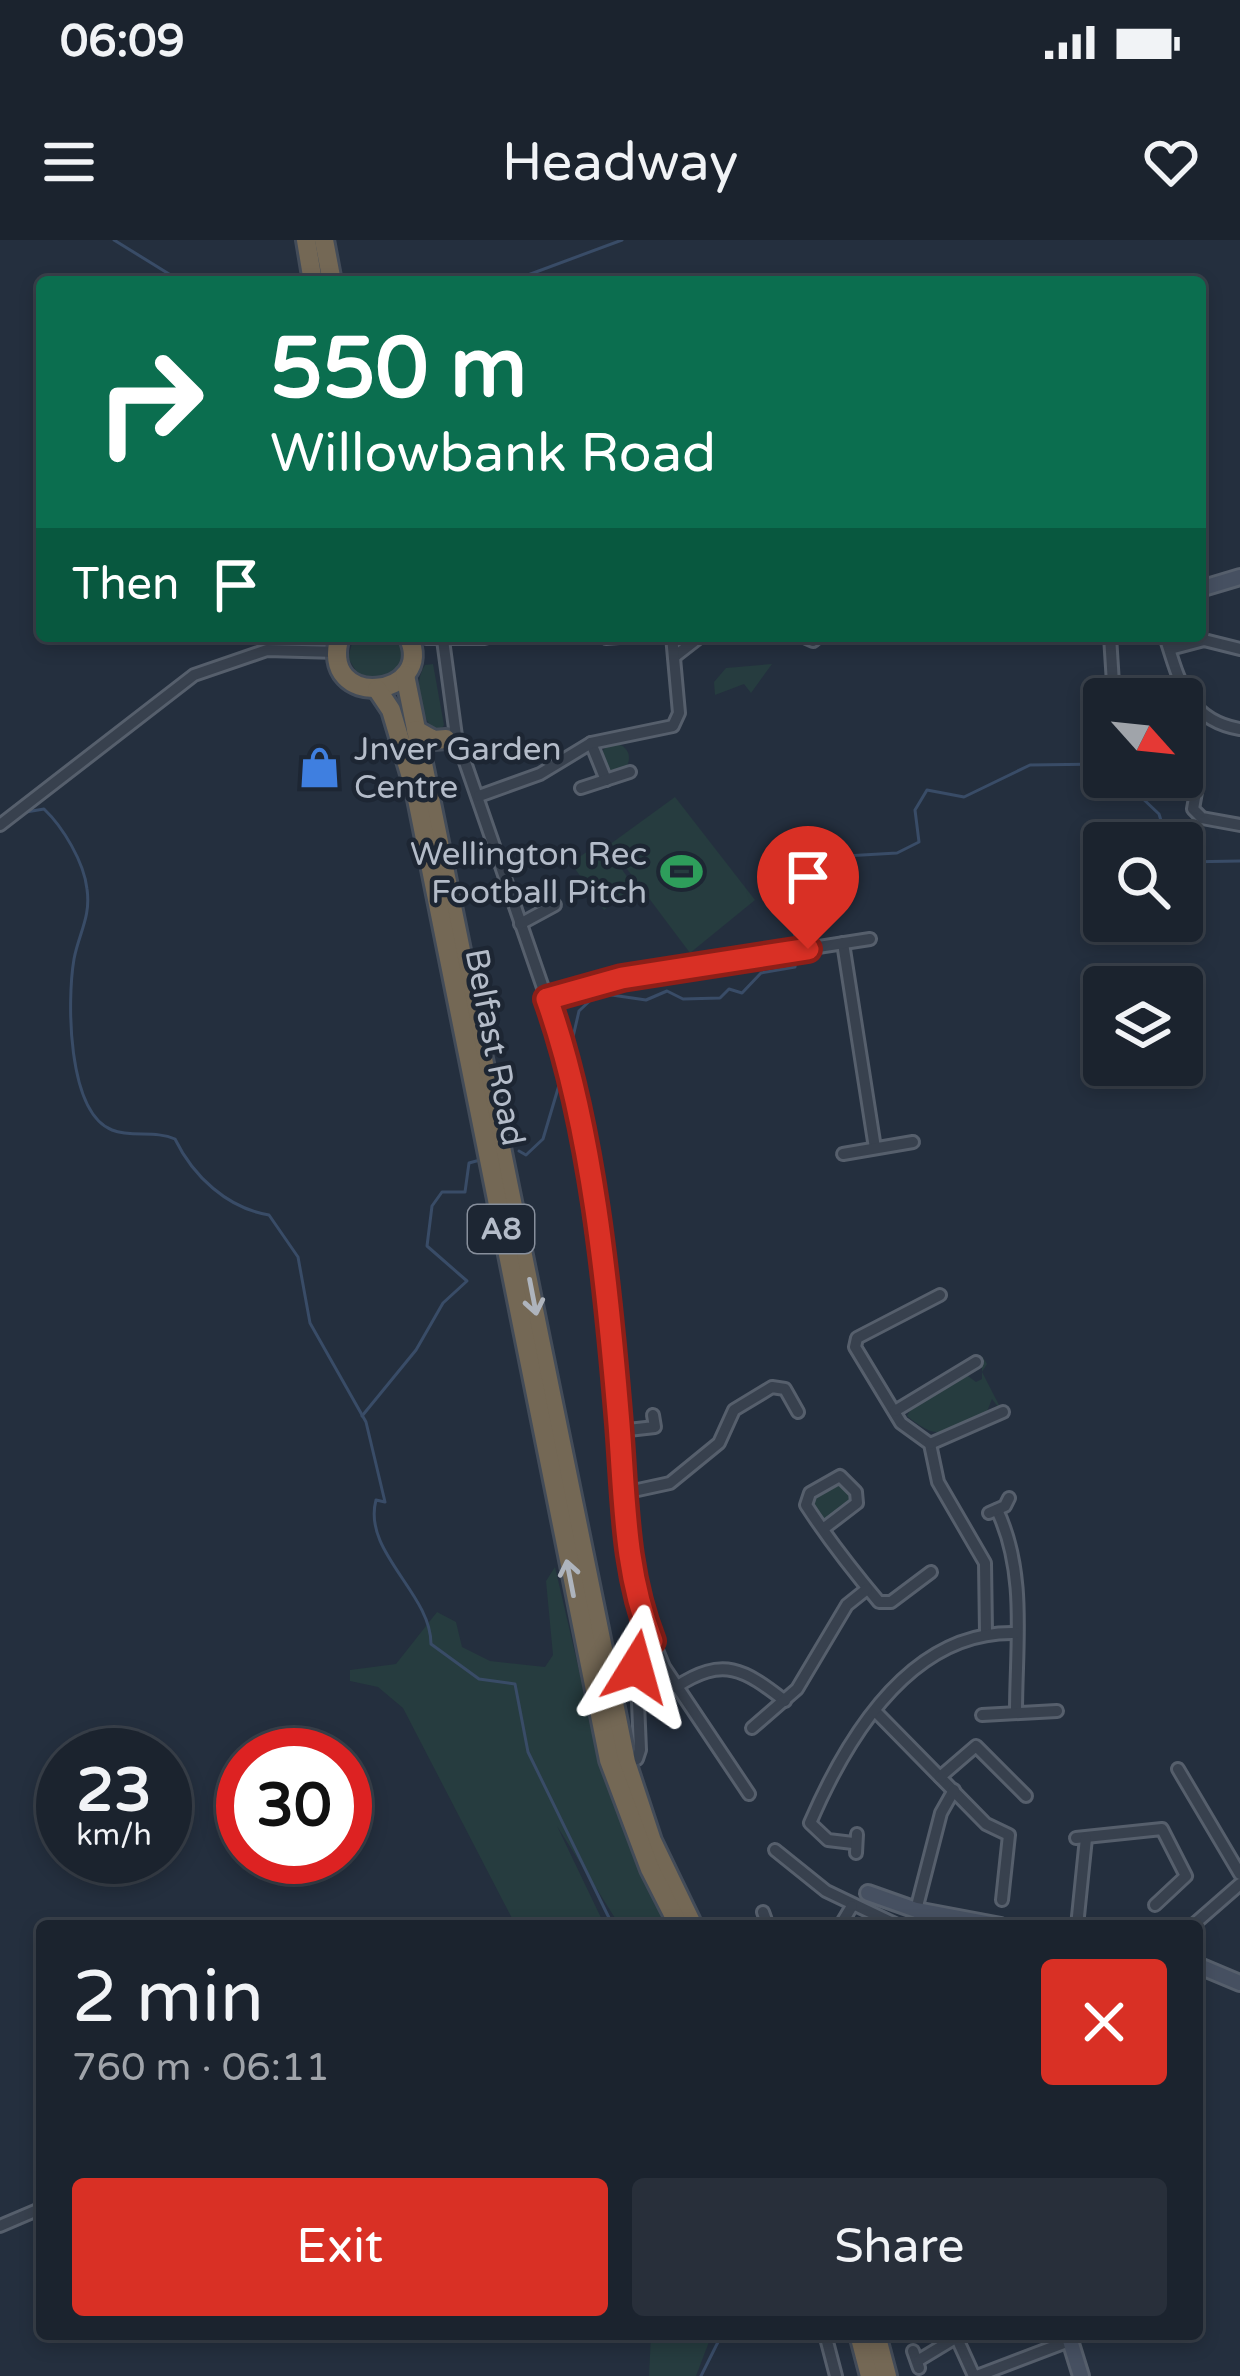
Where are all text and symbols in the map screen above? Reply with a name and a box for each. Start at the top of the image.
text: 06:09 [60,15,185,69]
icon: menu [36,129,102,195]
icon: heart [1138,129,1204,195]
text: Headway [502,130,738,195]
text: 550 m [270,319,527,420]
icon: right [72,324,228,480]
text: Willowbank Road [270,421,716,486]
icon: arrive [203,552,269,618]
text: Then [72,558,179,612]
north arrow [1083,678,1203,798]
map controls [1083,678,1203,1086]
place label: Jnver Garden Centre [354,730,562,807]
shop icon: Jnver Garden Centre [297,744,343,790]
button: search [1083,822,1203,942]
pin [757,826,859,949]
place label: Wellington Rec Football Pitch [410,835,647,912]
icon: arrive [775,844,841,910]
sports icon: Wellington Rec Football Pitch [658,849,704,895]
street label: Belfast Road [456,945,533,1149]
button: layers [1083,966,1203,1086]
road number: A8 [468,1205,534,1253]
one-way arrow [523,1277,545,1316]
one-way arrow [558,1559,580,1598]
position arrow [573,1604,699,1730]
speed limit sign: 30 [216,1728,372,1884]
text: 23 [76,1755,152,1827]
text: km/h [76,1817,152,1854]
text: 2 min [72,1955,264,2042]
button: close [1041,1959,1167,2085]
text: 760 m · 06:11 [72,2044,330,2091]
button: Exit [72,2178,608,2316]
button: Share [632,2178,1167,2316]

